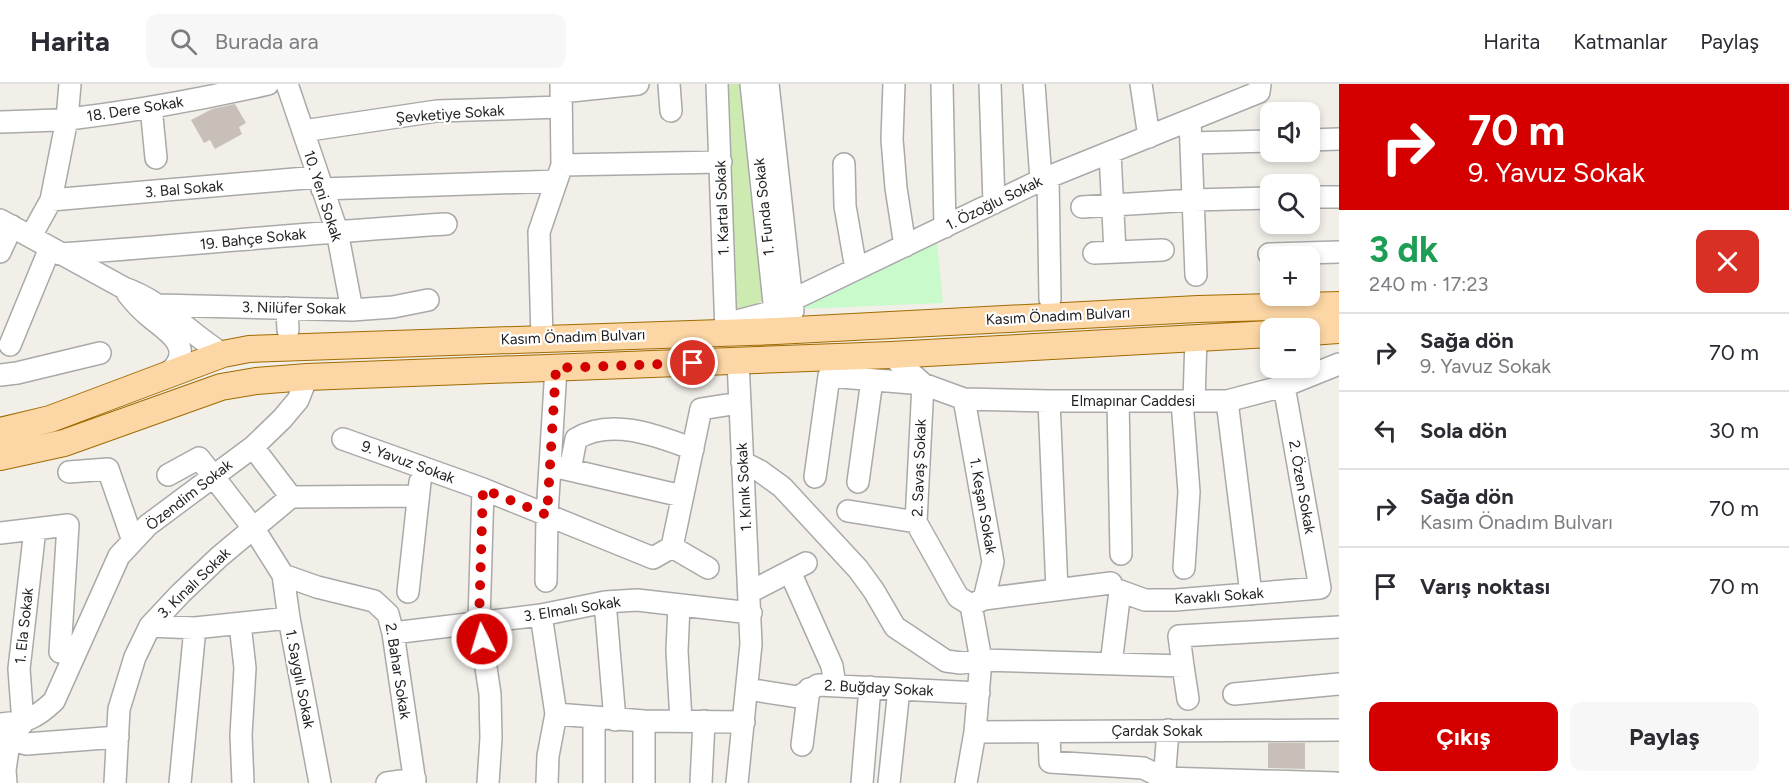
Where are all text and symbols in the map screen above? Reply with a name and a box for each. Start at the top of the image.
search box [146,14,566,68]
text: Harita [30,24,110,58]
icon: search [167,25,200,58]
text: Burada ara [215,28,319,55]
text: Harita [1483,29,1540,54]
text: Katmanlar [1573,29,1667,54]
text: Paylaş [1700,29,1759,54]
street label: 18. Dere Sokak [85,92,185,126]
street label: Şevketiye Sokak [395,101,506,127]
map controls [1260,102,1320,378]
button: sound [1260,102,1320,162]
text: 70 m [1468,105,1565,156]
icon: right [1369,108,1447,186]
street label: 10. Yeni Sokak [300,148,346,244]
text: 9. Yavuz Sokak [1468,156,1645,189]
street label: 1. Funda Sokak [750,157,778,257]
street label: 1. Kartal Sokak [711,159,733,256]
street label: 1. Özoğlu Sokak [943,172,1046,234]
button: search [1260,174,1320,234]
street label: 3. Bal Sokak [144,177,225,201]
street label: 19. Bahçe Sokak [199,224,308,254]
text: 3 dk [1369,228,1438,271]
button: close [1696,230,1759,293]
button: + [1260,246,1320,306]
text: 240 m · 17:23 [1369,272,1488,296]
street label: 3. Nilüfer Sokak [242,298,347,318]
street label: Kasım Önadım Bulvarı [985,303,1131,329]
button: − [1260,318,1320,378]
street label: Kasım Önadım Bulvarı [500,325,646,349]
text: Sağa dön [1420,327,1514,354]
icon: right [1369,336,1402,369]
pin [667,337,718,388]
text: 70 m [1709,339,1759,366]
icon: arrive [676,346,709,379]
text: 9. Yavuz Sokak [1420,354,1551,378]
street label: Elmapınar Caddesi [1071,392,1195,410]
icon: left [1369,414,1402,447]
text: Sola dön [1420,417,1507,444]
text: 30 m [1709,417,1759,444]
street label: 2. Savaş Sokak [908,418,930,517]
street label: 9. Yavuz Sokak [359,437,458,487]
street label: 2. Özen Sokak [1285,439,1319,536]
street label: 1. Kınık Sokak [733,442,755,532]
street label: Özendim Sokak [142,455,236,534]
street label: 1. Keşan Sokak [966,457,1000,556]
text: Sağa dön [1420,483,1514,510]
icon: right [1369,492,1402,525]
text: 70 m [1709,495,1759,522]
text: Kasım Önadım Bulvarı [1420,510,1613,534]
street label: 3. Kınalı Sokak [154,543,235,622]
icon: arrive [1369,570,1402,603]
text: Varış noktası [1420,573,1550,600]
text: 70 m [1709,573,1759,600]
street label: Kavaklı Sokak [1174,584,1265,608]
street label: 1. Ela Sokak [11,586,37,665]
street label: 3. Elmalı Sokak [522,592,623,626]
position arrow [450,607,514,671]
street label: 2. Bahar Sokak [382,622,415,721]
street label: 1. Saygılı Sokak [282,628,319,731]
street label: 2. Buğday Sokak [824,676,935,700]
button: Çıkış [1369,702,1558,771]
button: Paylaş [1570,702,1759,771]
street label: Çardak Sokak [1112,722,1203,740]

